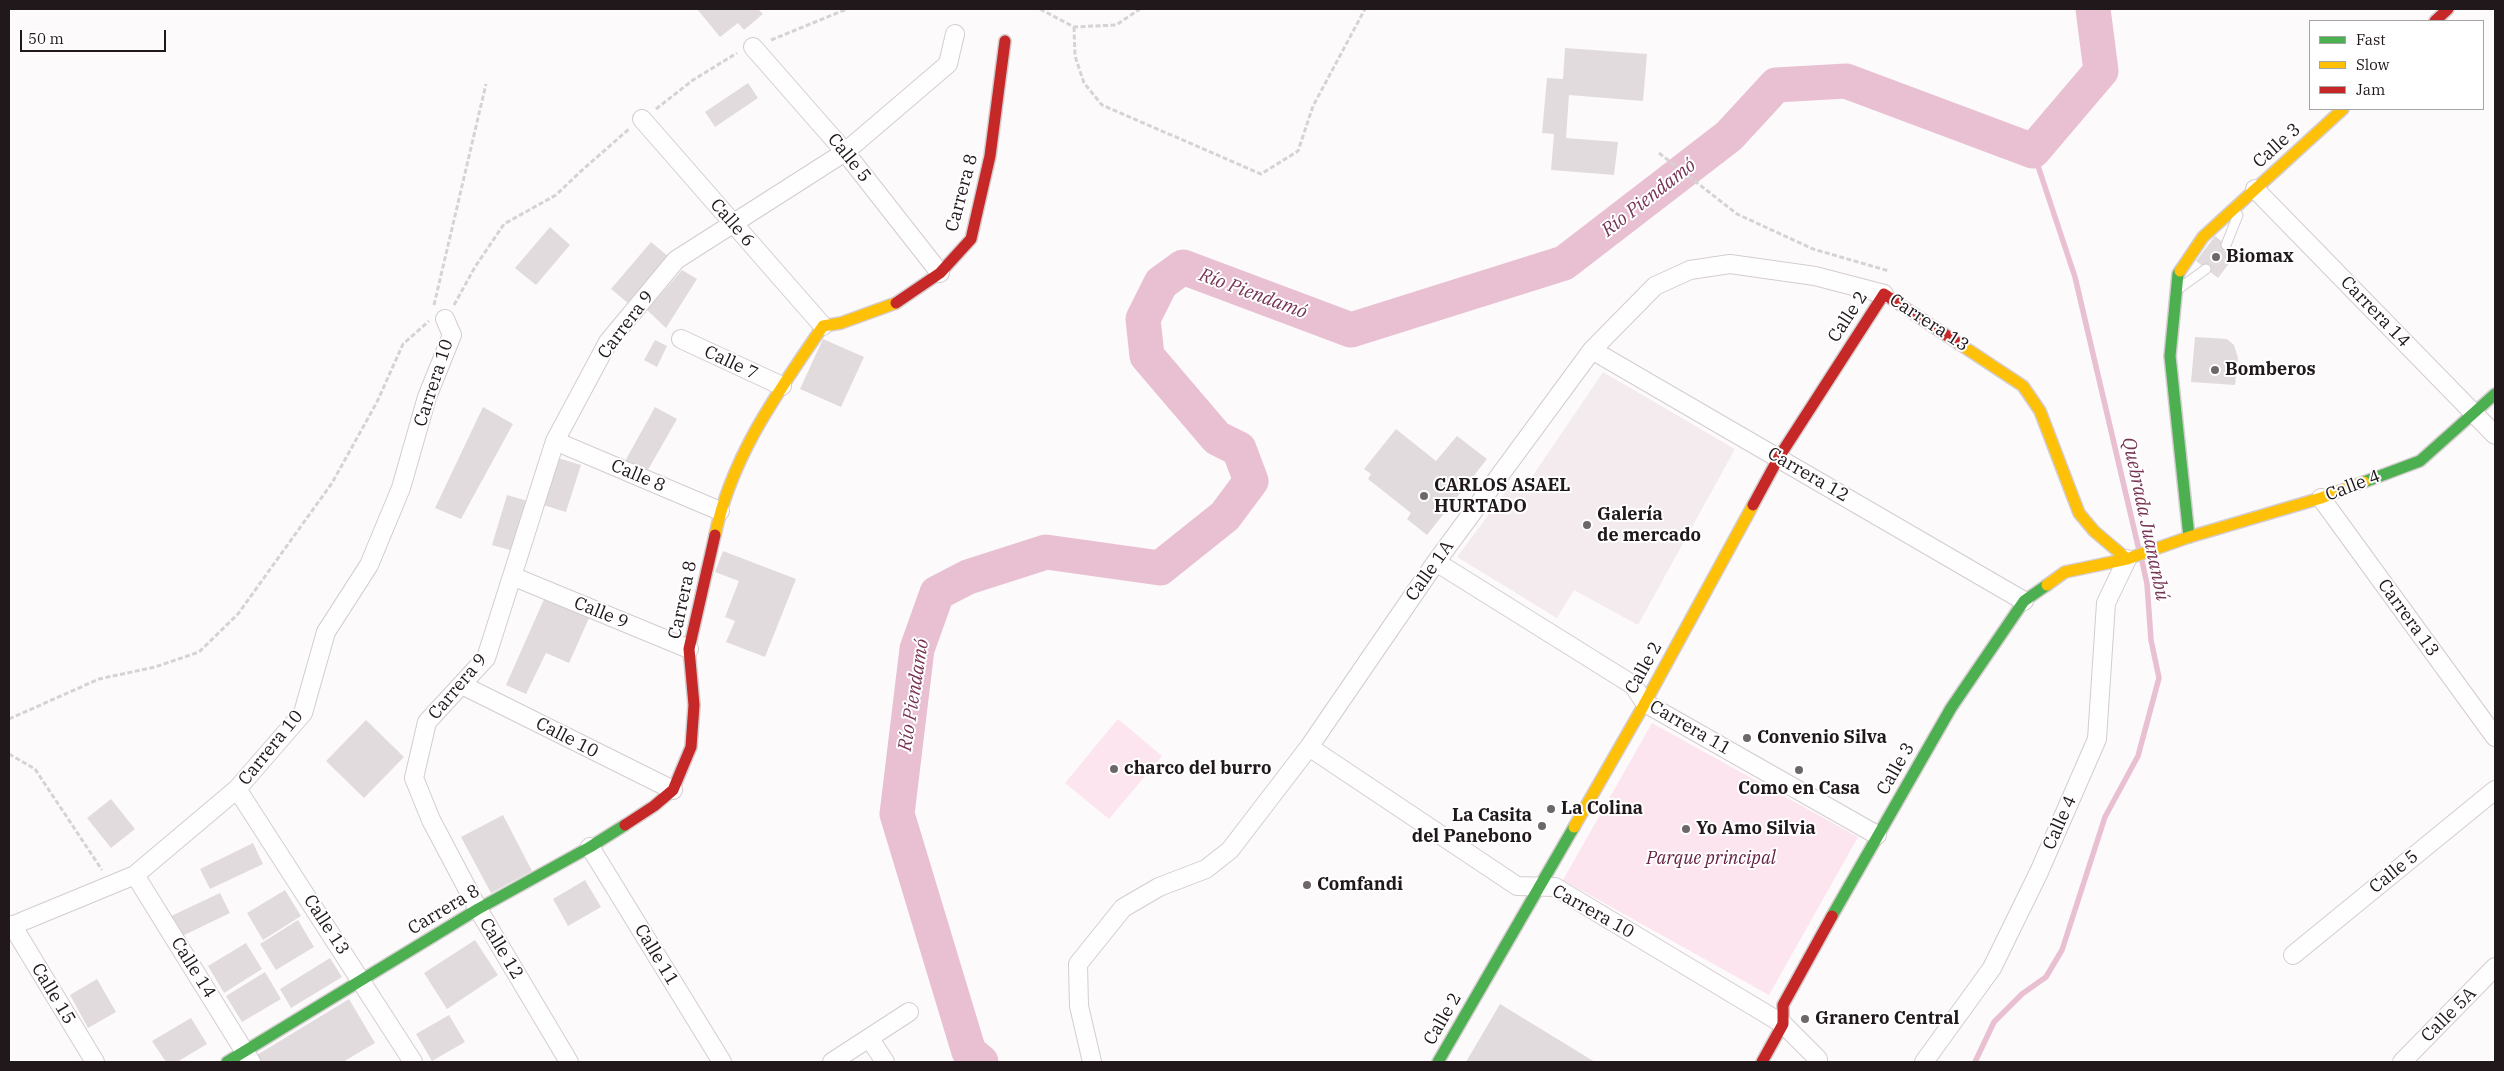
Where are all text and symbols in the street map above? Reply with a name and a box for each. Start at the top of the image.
scale bar [22,20,169,52]
legend [2309,20,2484,110]
text: 50 m [28,29,64,48]
text: Fast [2356,30,2386,49]
text: Slow [2356,55,2389,74]
text: Jam [2356,80,2385,99]
street label: Calle 3 [2249,119,2305,173]
street label: Calle 5 [823,129,875,187]
street label: Carrera 8 [941,152,983,234]
water label: Río Piendamó [1597,154,1701,242]
street label: Calle 6 [705,194,759,252]
place label: Biomax [2226,246,2294,268]
marker: Biomax [2210,251,2222,263]
water label: Río Piendamó [1196,264,1310,324]
street label: Carrera 14 [2336,272,2414,352]
street label: Carrera 9 [593,287,659,363]
street label: Calle 2 [1823,287,1873,347]
street label: Carrera 13 [1885,289,1973,357]
street label: Carrera 10 [410,337,458,429]
street label: Calle 7 [701,341,761,385]
place label: Bomberos [2225,359,2316,381]
marker: Bomberos [2209,364,2221,376]
water label: Quebrada Juananbú [2117,435,2173,603]
street label: Carrera 12 [1763,443,1853,507]
street label: Calle 8 [608,455,668,497]
street label: Calle 4 [2323,466,2383,506]
place label: CARLOS ASAEL HURTADO [1434,475,1571,518]
marker: CARLOS ASAEL HURTADO [1418,490,1430,502]
place label: Galería de mercado [1597,504,1701,546]
marker: Galería de mercado [1581,519,1593,531]
street label: Calle 1A [1401,537,1459,605]
street label: Carrera 8 [664,559,702,641]
street label: Carrera 13 [2373,575,2443,661]
street label: Calle 9 [571,592,631,634]
water label: Río Piendamó [894,637,934,753]
street label: Calle 2 [1621,638,1667,698]
street label: Carrera 9 [424,650,492,724]
street label: Carrera 11 [1645,696,1735,760]
street label: Carrera 10 [234,706,308,790]
street label: Calle 10 [532,713,602,763]
place label: Convenio Silva [1757,727,1887,749]
marker: Convenio Silva [1741,732,1753,744]
street label: Calle 3 [1872,739,1920,799]
place label: charco del burro [1124,758,1271,780]
marker: charco del burro [1108,763,1120,775]
marker: Como en Casa [1793,764,1805,776]
place label: Como en Casa [1738,778,1860,800]
street label: Calle 4 [2039,793,2081,853]
place label: La Colina [1561,798,1643,820]
marker: La Colina [1545,803,1557,815]
place label: La Casita del Panebono [1412,805,1532,848]
place label: Yo Amo Silvia [1696,818,1816,840]
marker: La Casita del Panebono [1536,820,1548,832]
marker: Yo Amo Silvia [1680,823,1692,835]
street label: Calle 5 [2365,846,2423,898]
park label: Parque principal [1646,848,1776,870]
place label: Comfandi [1317,874,1403,896]
marker: Comfandi [1301,879,1313,891]
street label: Carrera 8 [404,880,484,940]
street label: Carrera 10 [1548,881,1638,943]
street label: Calle 13 [299,891,353,959]
street label: Calle 12 [474,914,528,984]
street label: Calle 11 [629,920,683,990]
street label: Calle 14 [166,934,220,1002]
street label: Calle 15 [26,959,80,1029]
street label: Calle 5A [2417,983,2481,1047]
street label: Calle 2 [1419,989,1467,1049]
place label: Granero Central [1815,1008,1959,1030]
marker: Granero Central [1799,1013,1811,1025]

